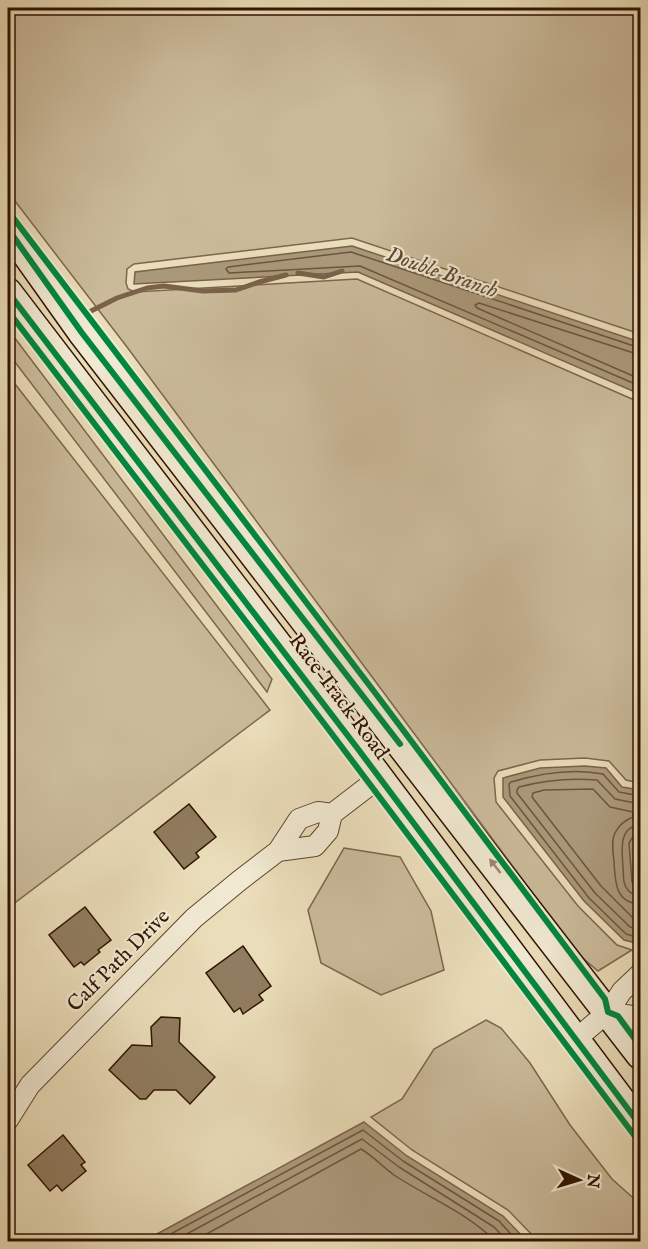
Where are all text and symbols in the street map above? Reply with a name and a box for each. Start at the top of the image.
water label: Double Branch [383,241,501,305]
street label: Race Track Road [282,629,395,766]
one-way arrow [489,858,502,874]
street label: Calf Path Drive [62,903,177,1018]
north arrow [549,1150,609,1210]
text: N [581,1172,602,1189]

